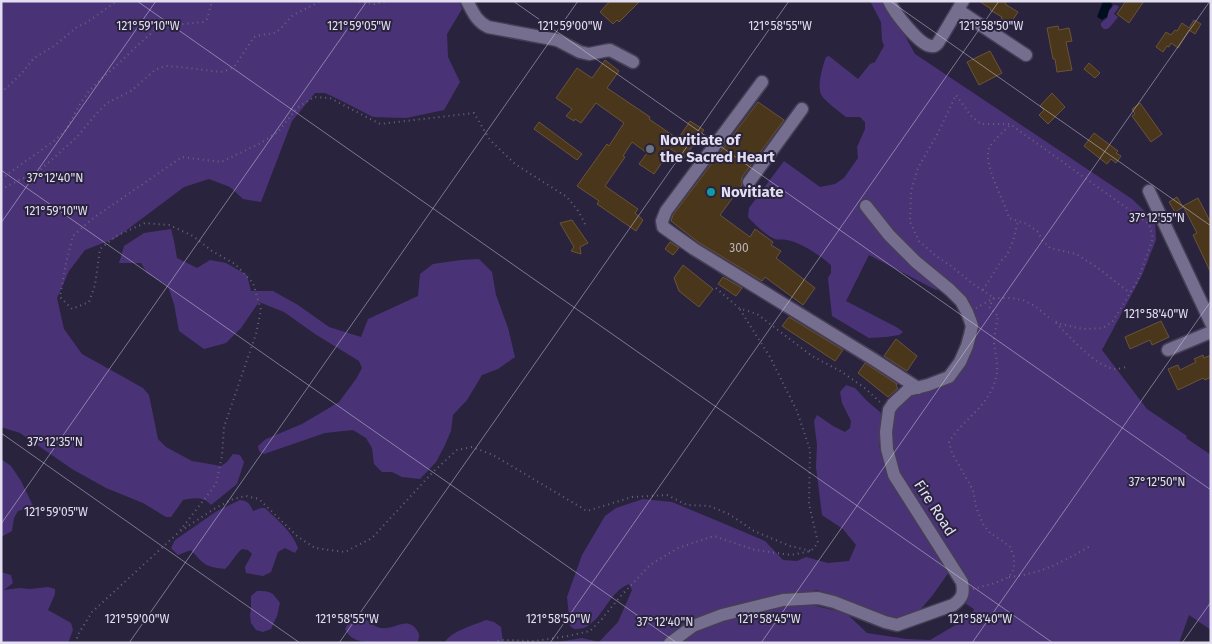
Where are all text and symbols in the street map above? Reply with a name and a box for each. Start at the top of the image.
text: 121°59'10"W [116,19,180,33]
text: 121°59'05"W [327,19,391,33]
text: 121°59'00"W [538,19,603,33]
text: 121°58'55"W [748,19,812,33]
text: 121°58'50"W [959,19,1023,33]
place label: Novitiate of the Sacred Heart [660,131,775,166]
marker: Novitiate of the Sacred Heart [644,143,656,155]
text: 37°12'40"N [27,171,83,185]
place label: Novitiate [721,183,784,201]
marker: Novitiate [705,186,717,198]
text: 121°59'10"W [24,204,88,218]
text: 37°12'55"N [1129,211,1185,225]
house number: 300 [729,241,749,255]
text: 121°58'40"W [1124,307,1188,321]
text: 37°12'35"N [27,435,83,449]
text: 37°12'50"N [1129,475,1186,489]
street label: Fire Road [910,477,960,539]
text: 121°59'05"W [24,505,88,519]
text: 121°59'00"W [105,612,170,626]
text: 121°58'55"W [315,612,379,626]
text: 121°58'50"W [526,612,590,626]
text: 121°58'45"W [737,612,801,626]
text: 121°58'40"W [948,612,1012,626]
text: 37°12'40"N [637,615,693,629]

